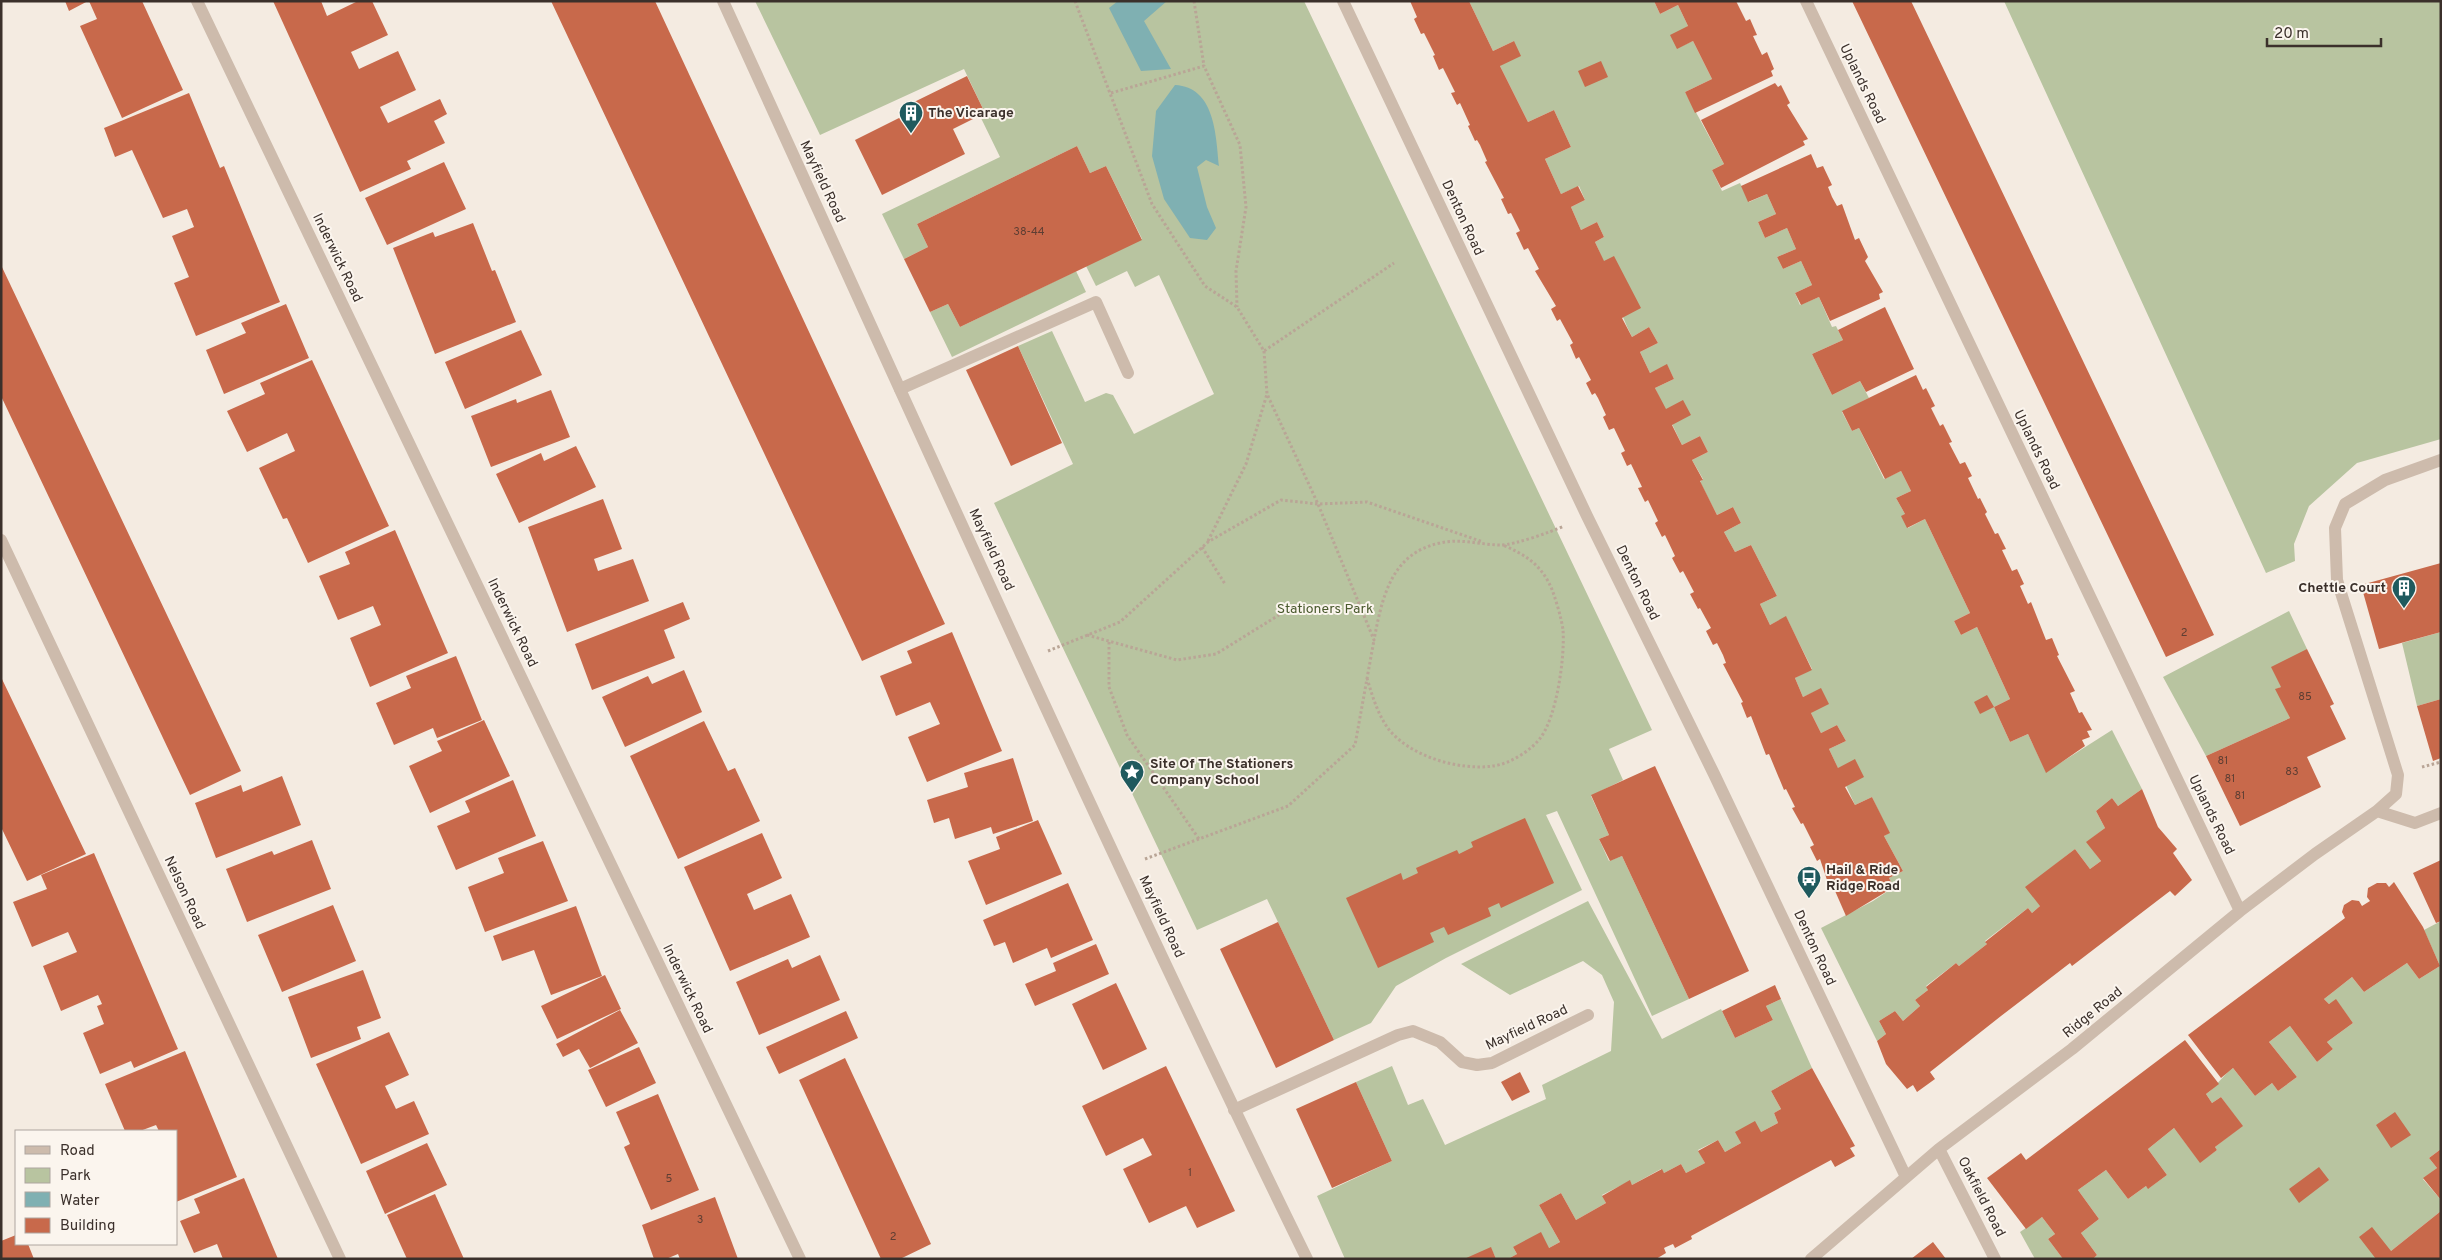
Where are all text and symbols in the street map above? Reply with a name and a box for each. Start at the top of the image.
scale bar [2267,15,2381,47]
text: 20 m [2274,25,2309,44]
street label: Uplands Road [1835,41,1889,127]
building icon: The Vicarage [898,100,924,134]
place label: The Vicarage [928,105,1014,122]
street label: Mayfield Road [796,138,848,226]
street label: Denton Road [1437,178,1487,258]
street label: Inderwick Road [308,211,366,305]
house number: 38-44 [1013,225,1045,239]
street label: Uplands Road [2009,407,2063,493]
street label: Mayfield Road [965,506,1017,594]
street label: Denton Road [1612,543,1662,623]
building icon: Chettle Court [2391,575,2417,609]
street label: Inderwick Road [483,576,541,670]
place label: Chettle Court [2298,580,2386,597]
park label: Stationers Park [1277,601,1373,618]
house number: 2 [2181,626,2187,640]
house number: 85 [2298,690,2312,704]
house number: 81 [2218,754,2228,768]
place label: Site Of The Stationers Company School [1150,756,1293,789]
place icon: Site Of The Stationers Company School [1119,759,1145,793]
house number: 83 [2285,765,2299,779]
street label: Uplands Road [2184,772,2238,858]
house number: 81 [2225,772,2235,786]
house number: 81 [2235,789,2245,803]
street label: Nelson Road [160,854,208,932]
place label: Hail & Ride Ridge Road [1826,862,1900,895]
bus stop icon: Hail & Ride Ridge Road [1796,865,1822,899]
street label: Mayfield Road [1135,873,1187,961]
street label: Denton Road [1789,908,1839,988]
street label: Inderwick Road [658,942,716,1036]
street label: Ridge Road [2060,984,2126,1042]
street label: Mayfield Road [1483,1002,1571,1054]
legend [15,1130,178,1245]
text: Road [60,1142,95,1161]
street label: Oakfield Road [1954,1154,2008,1240]
house number: 1 [1188,1166,1192,1180]
text: Park [60,1167,91,1186]
house number: 5 [666,1172,673,1186]
text: Water [60,1192,100,1211]
house number: 3 [697,1213,703,1227]
text: Building [60,1217,115,1236]
house number: 2 [890,1230,896,1244]

